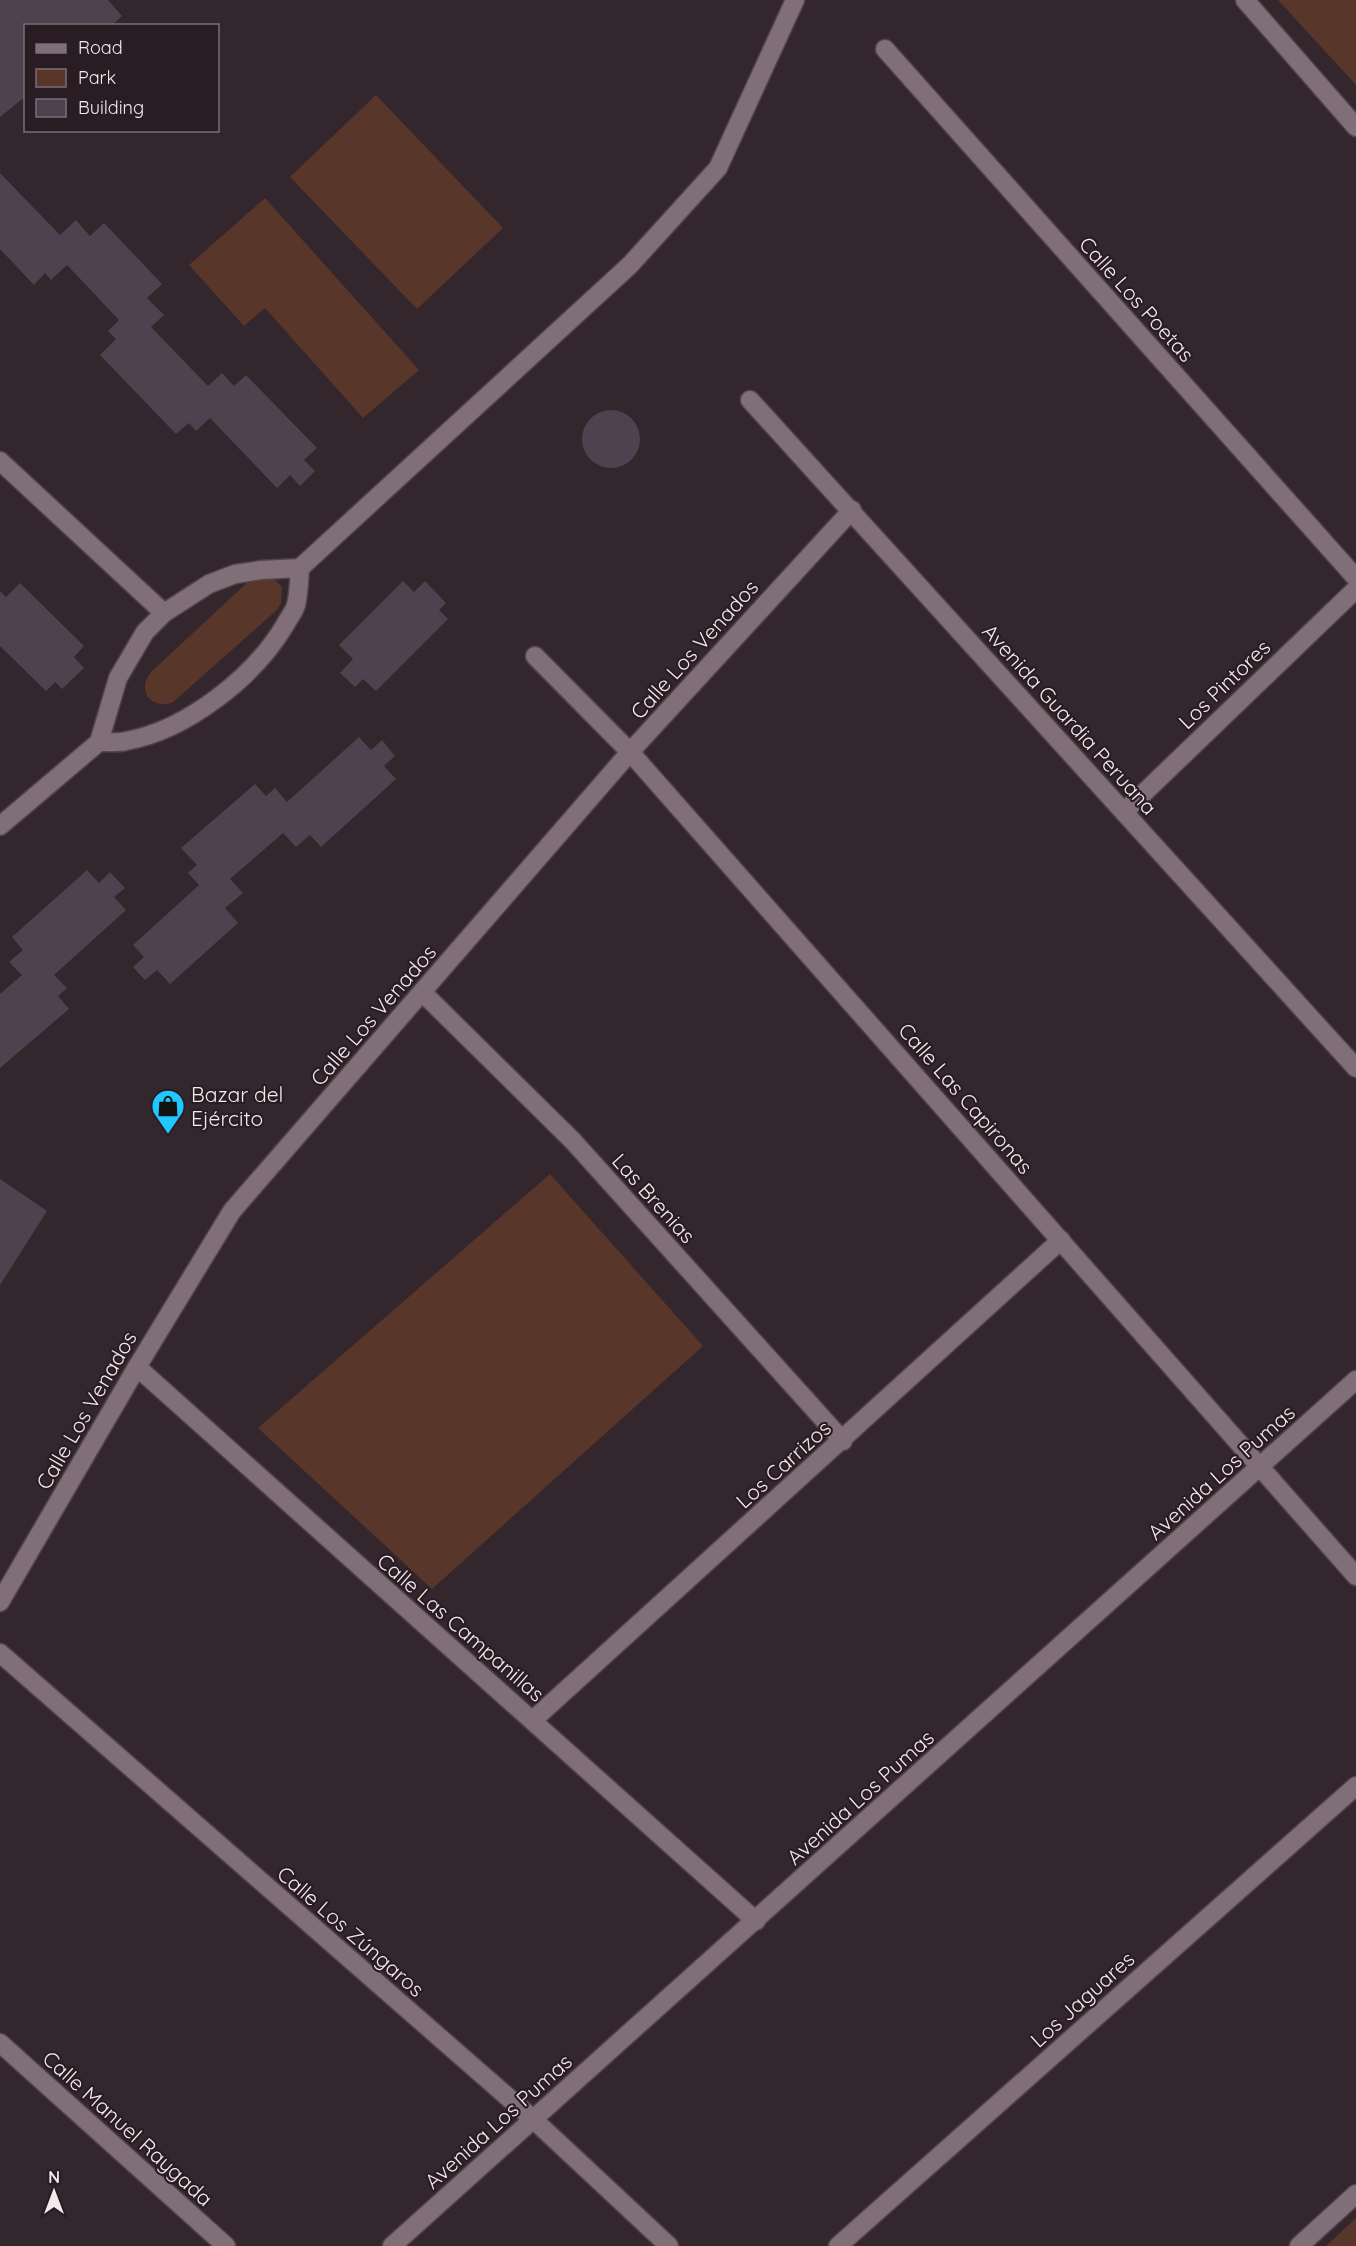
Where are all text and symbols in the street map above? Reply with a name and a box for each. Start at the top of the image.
legend [24,24,219,132]
text: Road [78,36,123,59]
text: Park [78,66,116,89]
text: Building [78,96,144,119]
street label: Calle Los Poetas [1074,231,1200,367]
street label: Calle Los Venados [625,574,763,724]
street label: Avenida Guardia Peruana [977,618,1163,820]
street label: Los Pintores [1173,634,1275,734]
street label: Calle Los Venados [305,939,441,1091]
street label: Calle Las Capironas [893,1017,1039,1179]
place label: Bazar del Ejército [191,1081,283,1131]
shop icon: Bazar del Ejército [150,1088,186,1135]
street label: Las Brenias [607,1148,701,1248]
street label: Calle Los Venados [30,1326,142,1494]
street label: Avenida Los Pumas [1142,1399,1300,1545]
street label: Los Carrizos [730,1415,836,1513]
street label: Calle Las Campanillas [372,1547,550,1707]
street label: Avenida Los Pumas [781,1724,939,1870]
street label: Calle Los Zúngaros [272,1860,430,2002]
street label: Los Jaguares [1025,1945,1139,2053]
street label: Calle Manuel Raygada [38,2045,218,2211]
street label: Avenida Los Pumas [419,2048,577,2194]
north arrow [24,2162,84,2222]
text: N [48,2167,60,2187]

